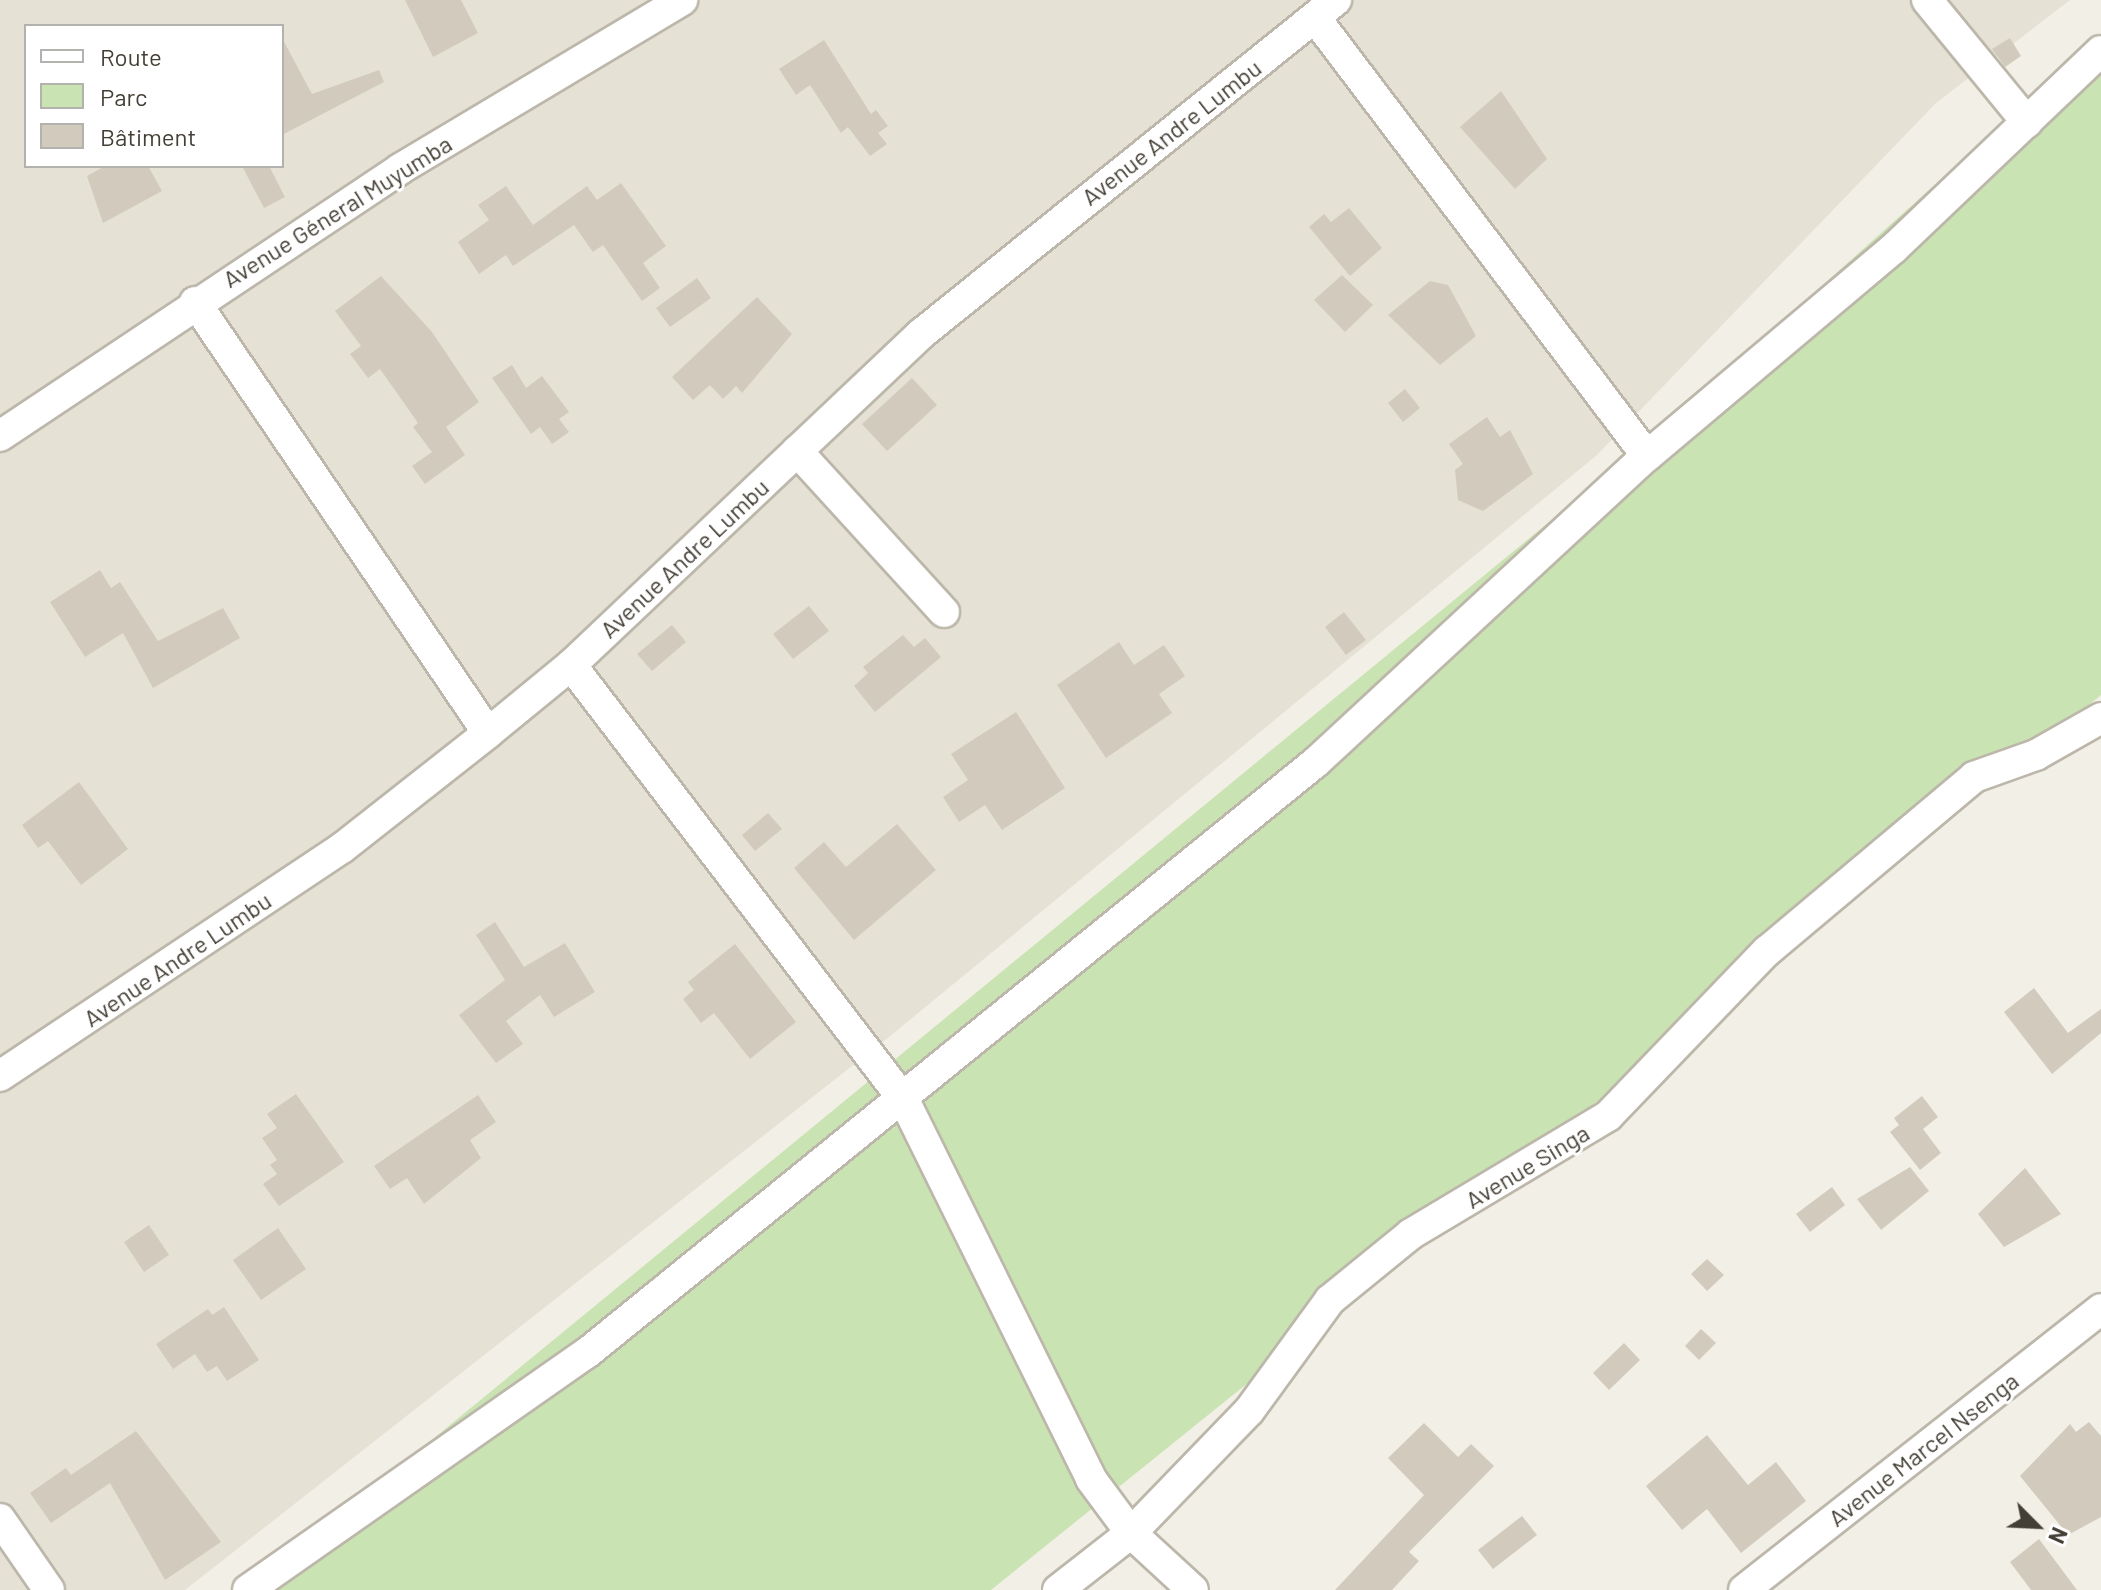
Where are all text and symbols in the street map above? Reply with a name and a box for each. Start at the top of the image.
legend [24,24,284,168]
text: Route [100,42,162,71]
street label: Avenue Andre Lumbu [1075,53,1267,211]
text: Parc [100,82,148,111]
text: Bâtiment [100,122,196,151]
street label: Avenue Géneral Muyumba [217,129,457,293]
street label: Avenue Andre Lumbu [594,472,774,644]
street label: Avenue Andre Lumbu [78,886,276,1032]
street label: Avenue Singa [1460,1118,1594,1214]
street label: Avenue Marcel Nsenga [1822,1366,2024,1532]
north arrow [1997,1486,2077,1566]
text: N [2044,1524,2074,1548]

